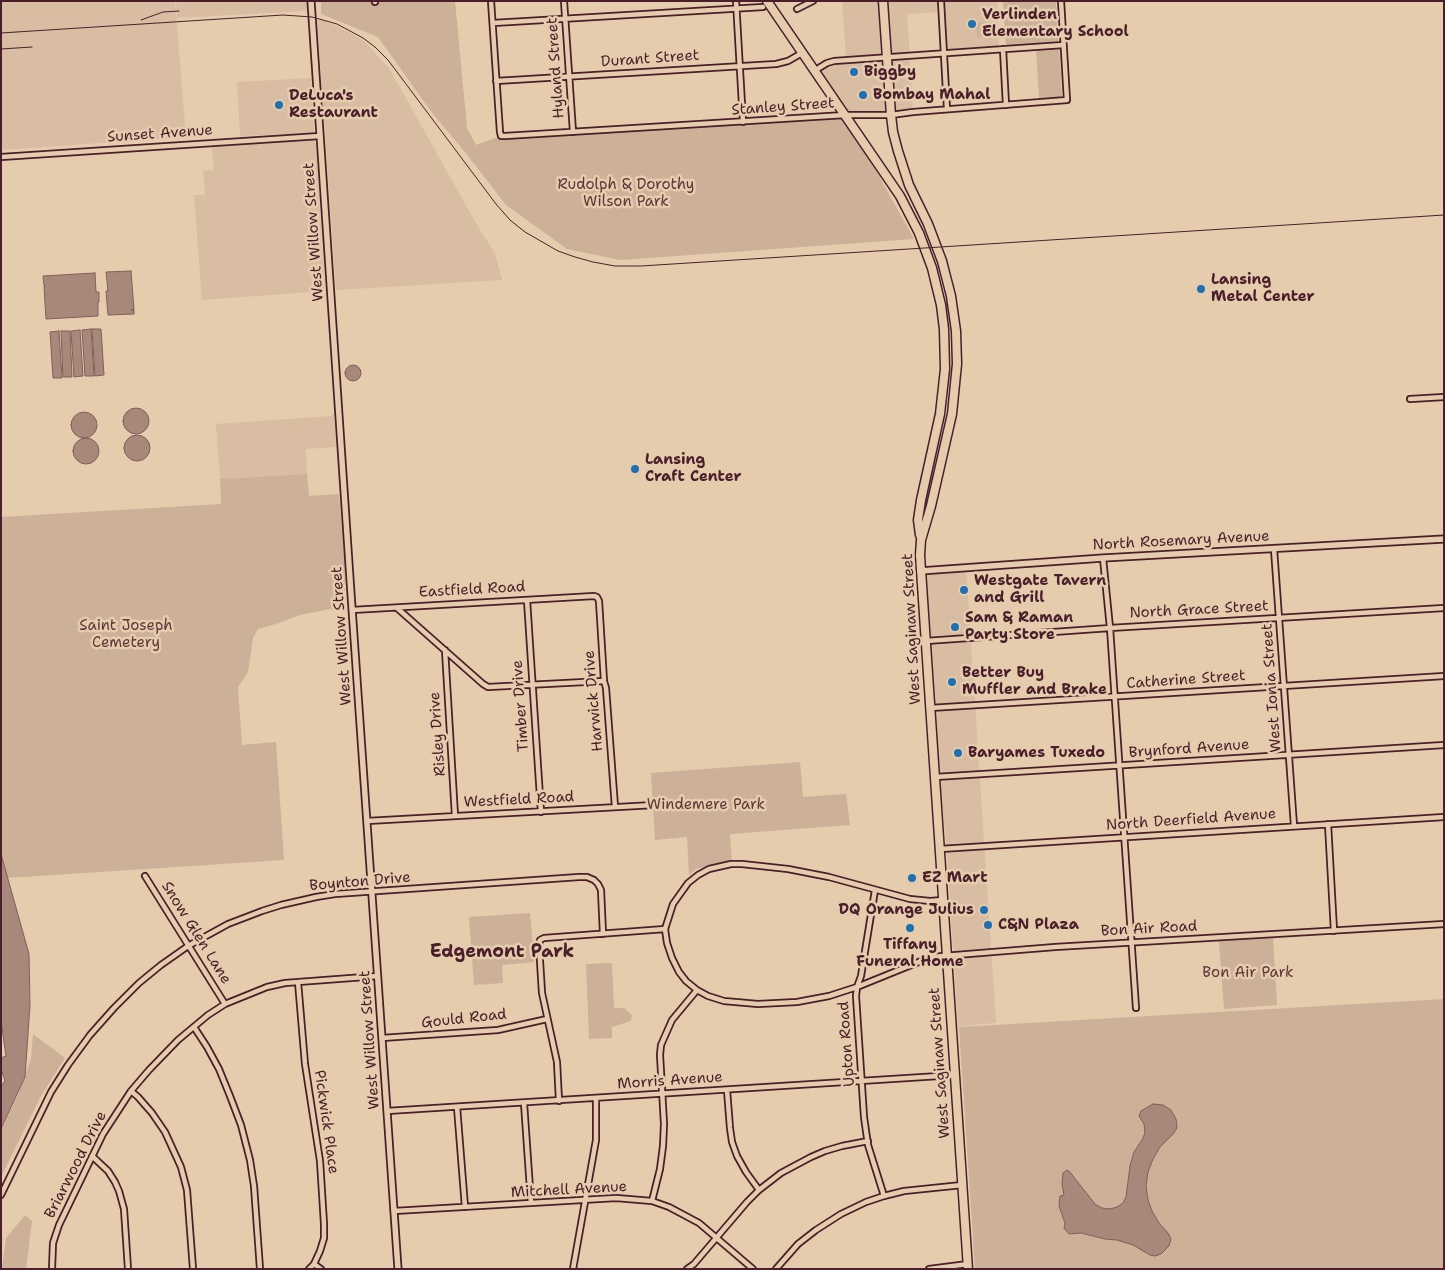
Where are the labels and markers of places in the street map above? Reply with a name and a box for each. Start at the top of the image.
place label: Verlinden Elementary School [982,6,1129,41]
marker: Verlinden Elementary School [966,18,978,30]
place label: Biggby [864,63,916,81]
marker: Biggby [848,66,860,78]
place label: Bombay Mahal [873,86,990,104]
place label: DeLuca's Restaurant [289,87,378,122]
marker: Bombay Mahal [857,89,869,101]
marker: DeLuca's Restaurant [273,99,285,111]
place label: Lansing Metal Center [1211,271,1315,306]
marker: Lansing Metal Center [1195,283,1207,295]
place label: Lansing Craft Center [645,451,742,486]
marker: Lansing Craft Center [629,463,641,475]
place label: Westgate Tavern and Grill [974,572,1106,607]
marker: Westgate Tavern and Grill [958,584,970,596]
place label: Sam & Raman Party Store [965,609,1073,644]
marker: Sam & Raman Party Store [949,621,961,633]
place label: Better Buy Muffler and Brake [962,664,1107,699]
marker: Better Buy Muffler and Brake [946,676,958,688]
place label: Baryames Tuxedo [968,744,1105,762]
marker: Baryames Tuxedo [952,747,964,759]
place label: EZ Mart [922,869,988,887]
marker: EZ Mart [906,872,918,884]
place label: DQ Orange Julius [838,901,974,919]
marker: DQ Orange Julius [978,904,990,916]
place label: C&N Plaza [998,916,1079,934]
marker: C&N Plaza [982,919,994,931]
marker: Tiffany Funeral Home [904,922,916,934]
place label: Tiffany Funeral Home [856,936,964,971]

